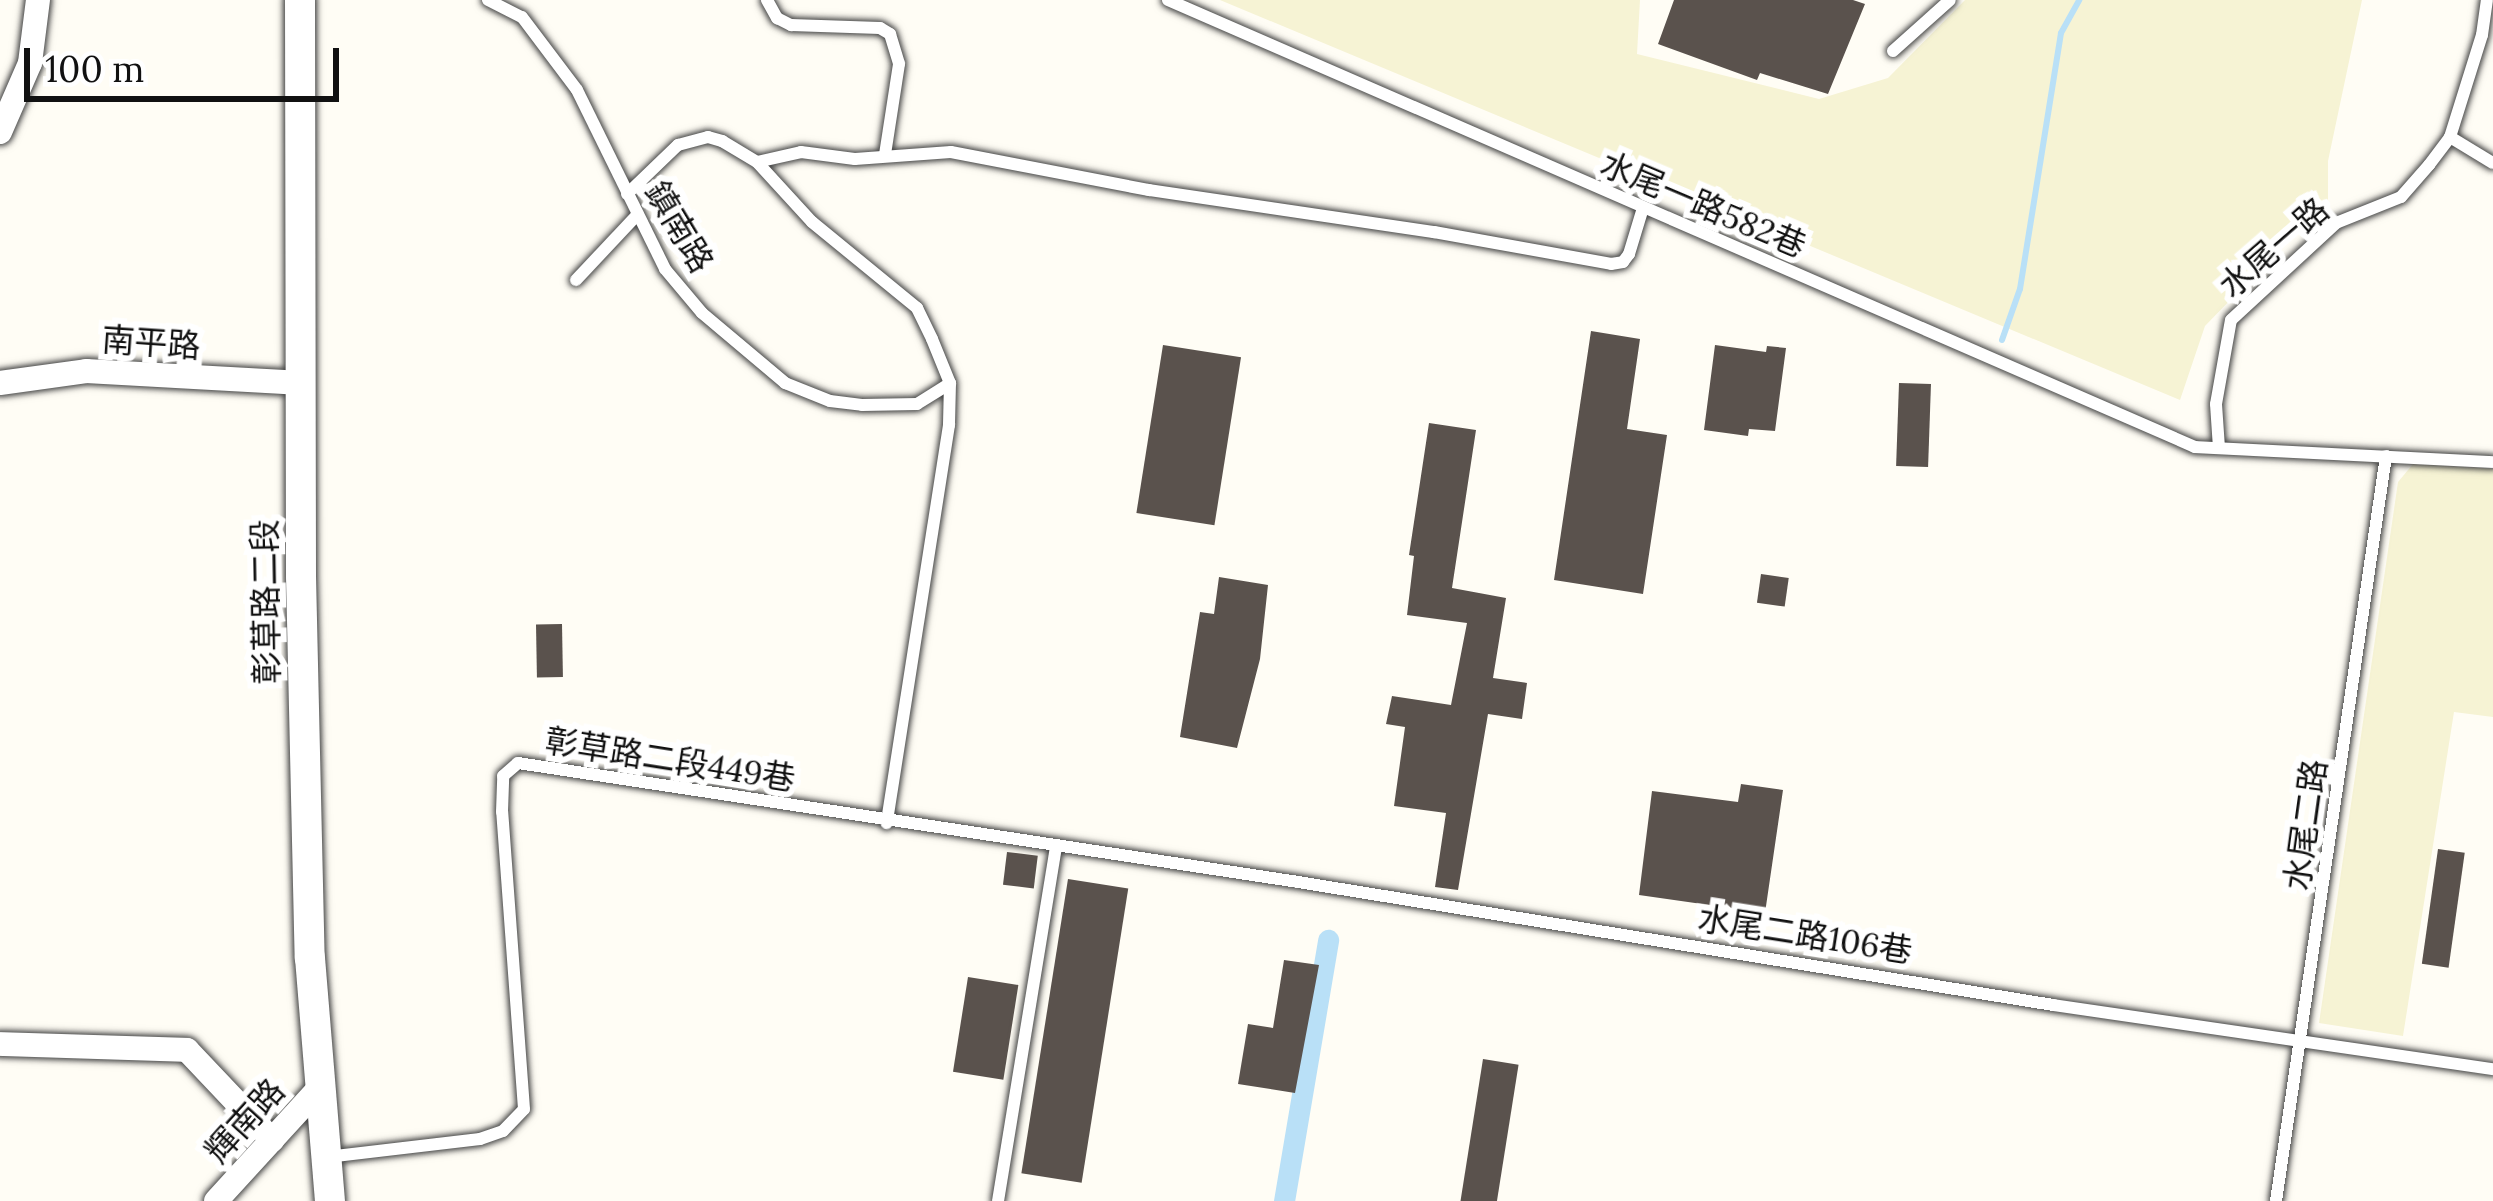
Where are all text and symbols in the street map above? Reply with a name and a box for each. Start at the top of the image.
scale bar [30,24,345,98]
text: 100 m [45,46,144,92]
street label: 水尾一路582巷 [1594,144,1812,266]
street label: 鎮南路 [637,174,721,280]
street label: 水尾一路 [2211,190,2337,306]
street label: 南平路 [100,320,202,366]
street label: 彰草路二段 [245,519,287,685]
street label: 彰草路二段449巷 [542,721,798,799]
street label: 水尾二路 [2277,757,2335,893]
street label: 水尾二路106巷 [1695,899,1915,971]
street label: 輝南路 [197,1071,293,1171]

